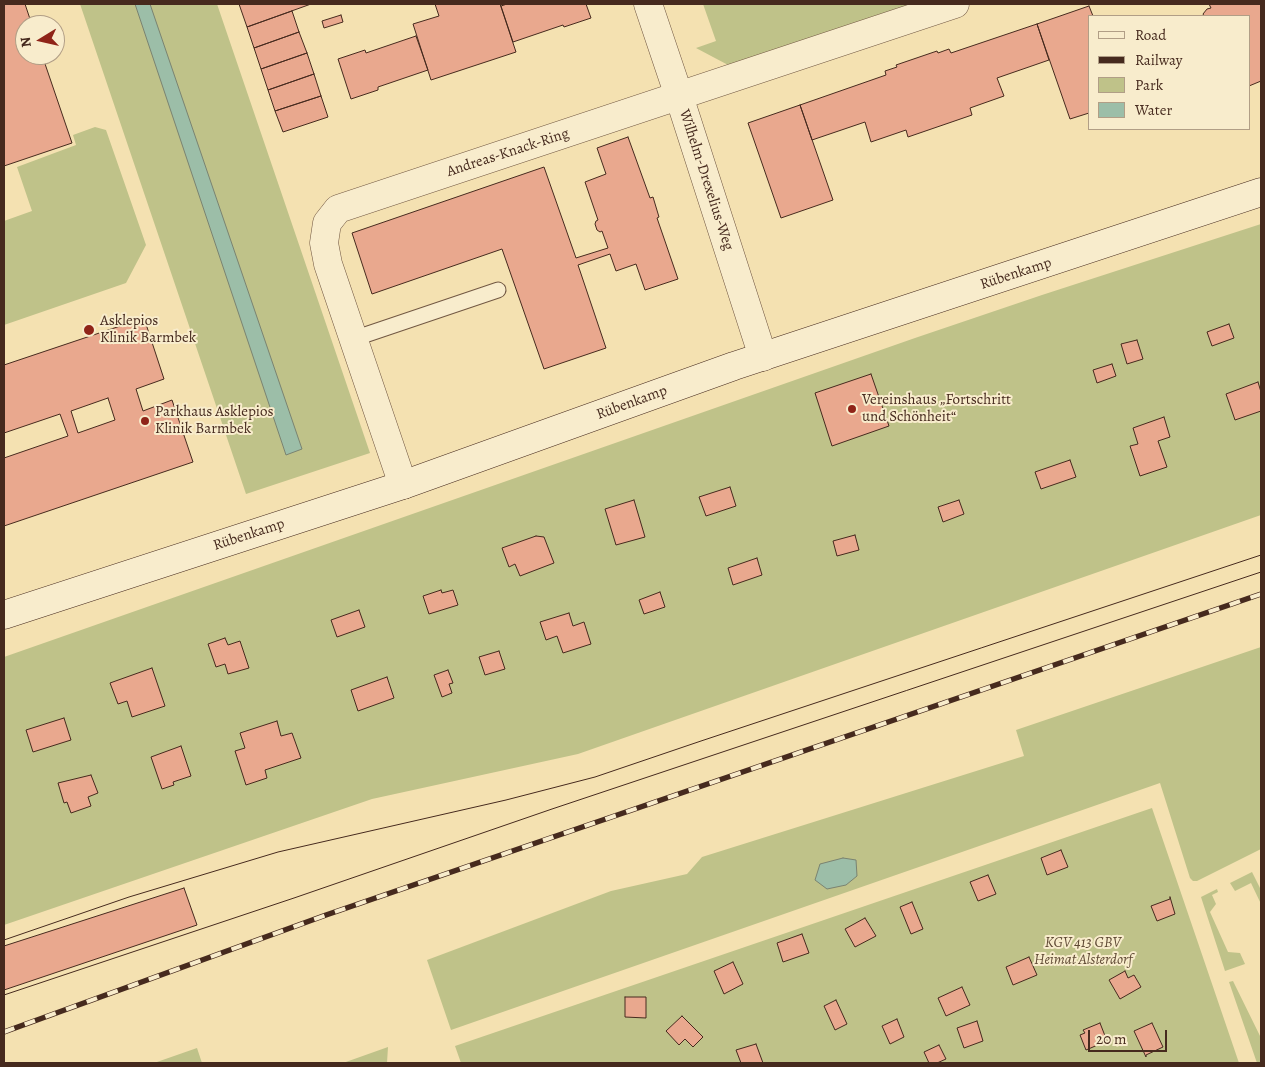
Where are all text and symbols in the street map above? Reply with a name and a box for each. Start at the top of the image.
north arrow [15,15,65,65]
legend [1088,15,1250,130]
text: Road [1135,25,1166,45]
text: N [15,36,36,49]
text: Railway [1135,50,1182,70]
text: Park [1135,75,1163,95]
text: Water [1135,100,1172,120]
street label: Wilhelm-Drexelius-Weg [675,107,737,253]
street label: Andreas-Knack-Ring [445,125,571,181]
street label: Rübenkamp [978,254,1054,294]
place label: Asklepios Klinik Barmbek [100,312,196,347]
marker: Asklepios Klinik Barmbek [82,323,96,337]
street label: Rübenkamp [594,382,670,424]
place label: Vereinshaus „Fortschritt und Schönheit“ [862,391,1011,426]
place label: Parkhaus Asklepios Klinik Barmbek [155,403,274,438]
marker: Vereinshaus „Fortschritt und Schönheit“ [846,403,858,415]
marker: Parkhaus Asklepios Klinik Barmbek [139,415,151,427]
street label: Rübenkamp [211,515,287,555]
park label: KGV 413 GBV Heimat Alsterdorf [1034,934,1132,969]
scale bar [1090,1020,1169,1052]
text: 20 m [1096,1029,1127,1049]

